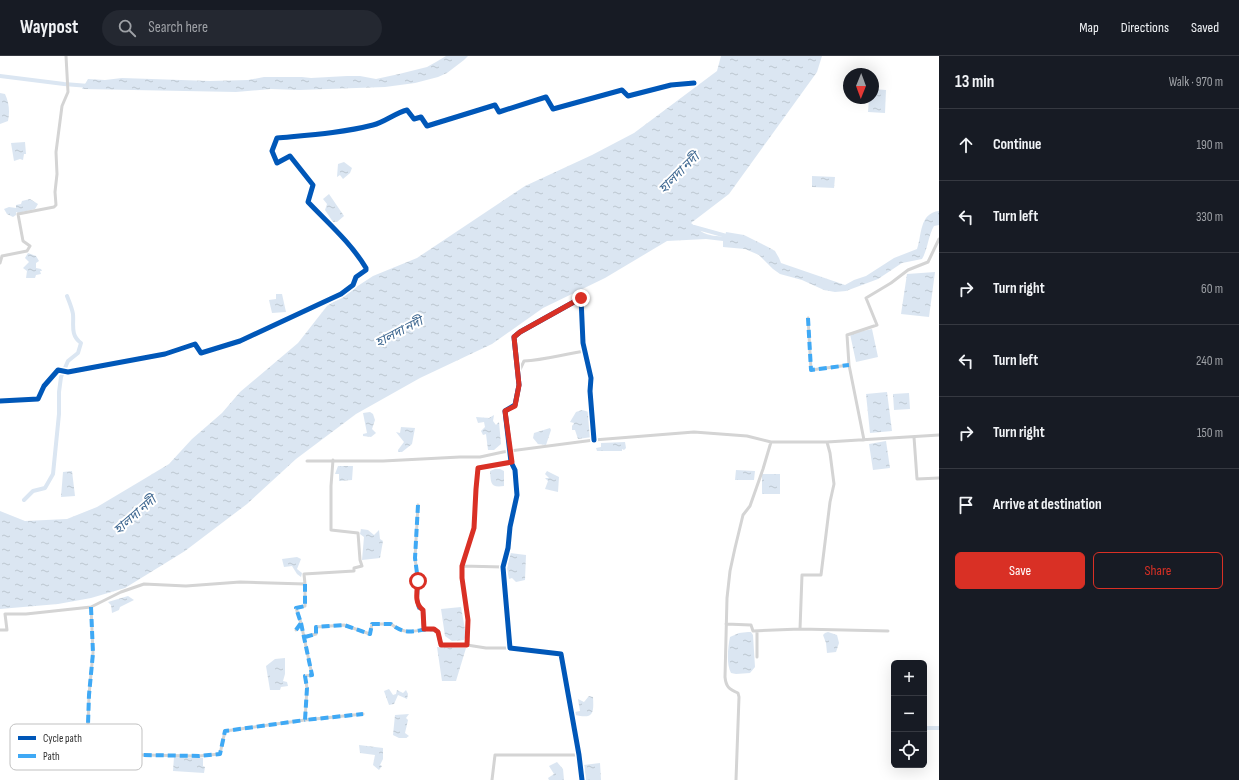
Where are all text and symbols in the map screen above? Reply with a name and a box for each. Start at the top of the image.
search box [102,10,382,46]
text: Waypost [20,16,78,39]
icon: search [116,17,138,39]
text: Search here [148,18,208,37]
text: Map [1079,19,1099,36]
text: Directions [1121,19,1169,36]
text: Saved [1191,19,1219,36]
north arrow [843,68,879,104]
text: 13 min [955,72,994,92]
text: Walk · 970 m [1169,74,1223,90]
icon: ahead [955,134,977,156]
text: Continue [993,135,1042,154]
text: 190 m [1196,137,1223,153]
water label: হালদা নদী [655,147,705,197]
icon: left [955,206,977,228]
text: Turn left [993,207,1038,226]
text: 330 m [1196,209,1223,225]
icon: right [955,278,977,300]
text: Turn right [993,279,1045,298]
text: 60 m [1201,281,1223,297]
route end [572,289,590,307]
water label: হালদা নদী [373,312,428,351]
icon: left [955,350,977,372]
text: Turn left [993,351,1038,370]
text: 240 m [1196,353,1223,369]
icon: right [955,422,977,444]
text: Turn right [993,423,1045,442]
text: 150 m [1197,425,1223,441]
water label: হালদা নদী [110,491,161,538]
icon: arrive [955,494,977,516]
text: Arrive at destination [993,495,1102,514]
button: Save [955,552,1085,589]
button: Share [1093,552,1223,589]
route start [409,572,427,590]
map controls [891,660,927,768]
button: + [891,660,927,696]
button: − [891,696,927,732]
legend [10,724,142,770]
text: Cycle path [43,732,82,745]
button: locate [891,732,927,768]
text: Path [43,750,60,763]

